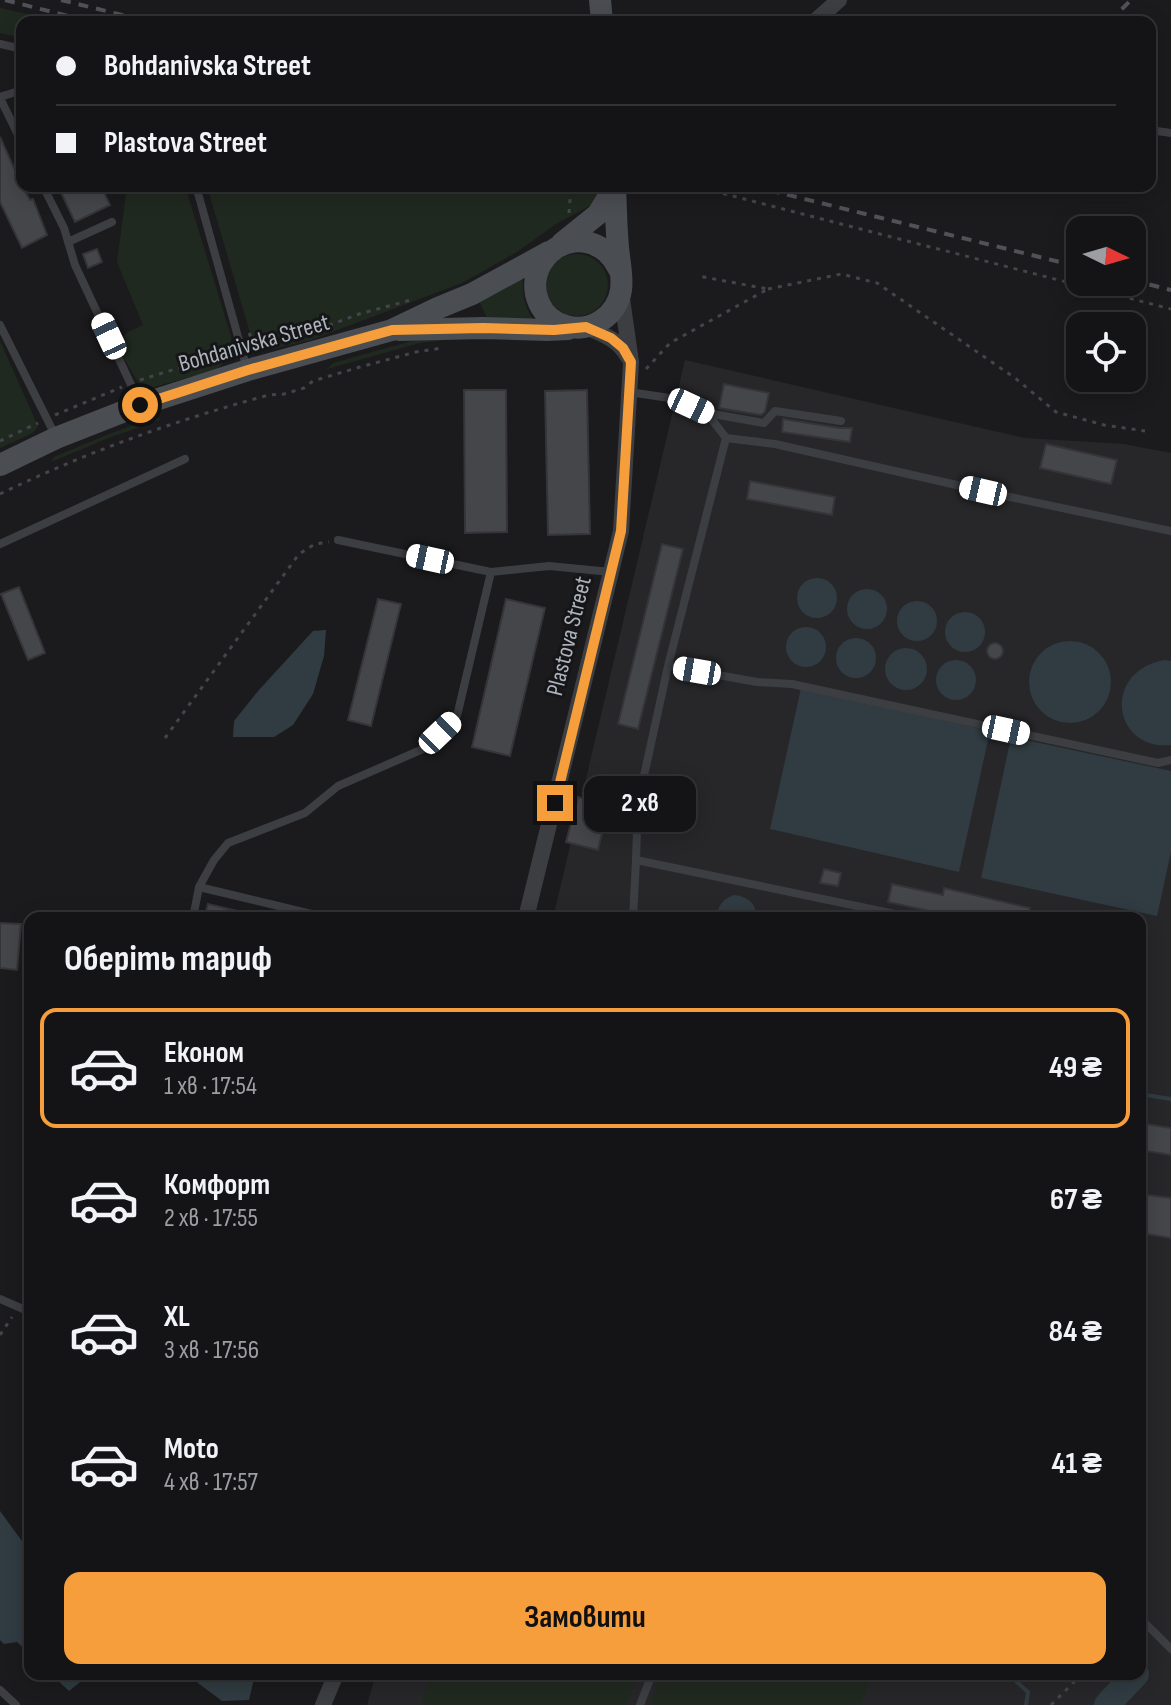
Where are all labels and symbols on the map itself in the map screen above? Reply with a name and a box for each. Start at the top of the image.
north arrow [1066,216,1146,296]
street label: Bohdanivska Street [175,308,333,378]
car [88,309,130,363]
car [664,385,718,427]
route start [122,387,158,423]
car [957,474,1009,508]
car [404,542,456,576]
street label: Plastova Street [540,573,598,699]
car [671,655,723,687]
car [414,708,466,758]
car [980,713,1032,747]
callout: 2 хв [583,775,695,831]
route end [537,785,573,821]

